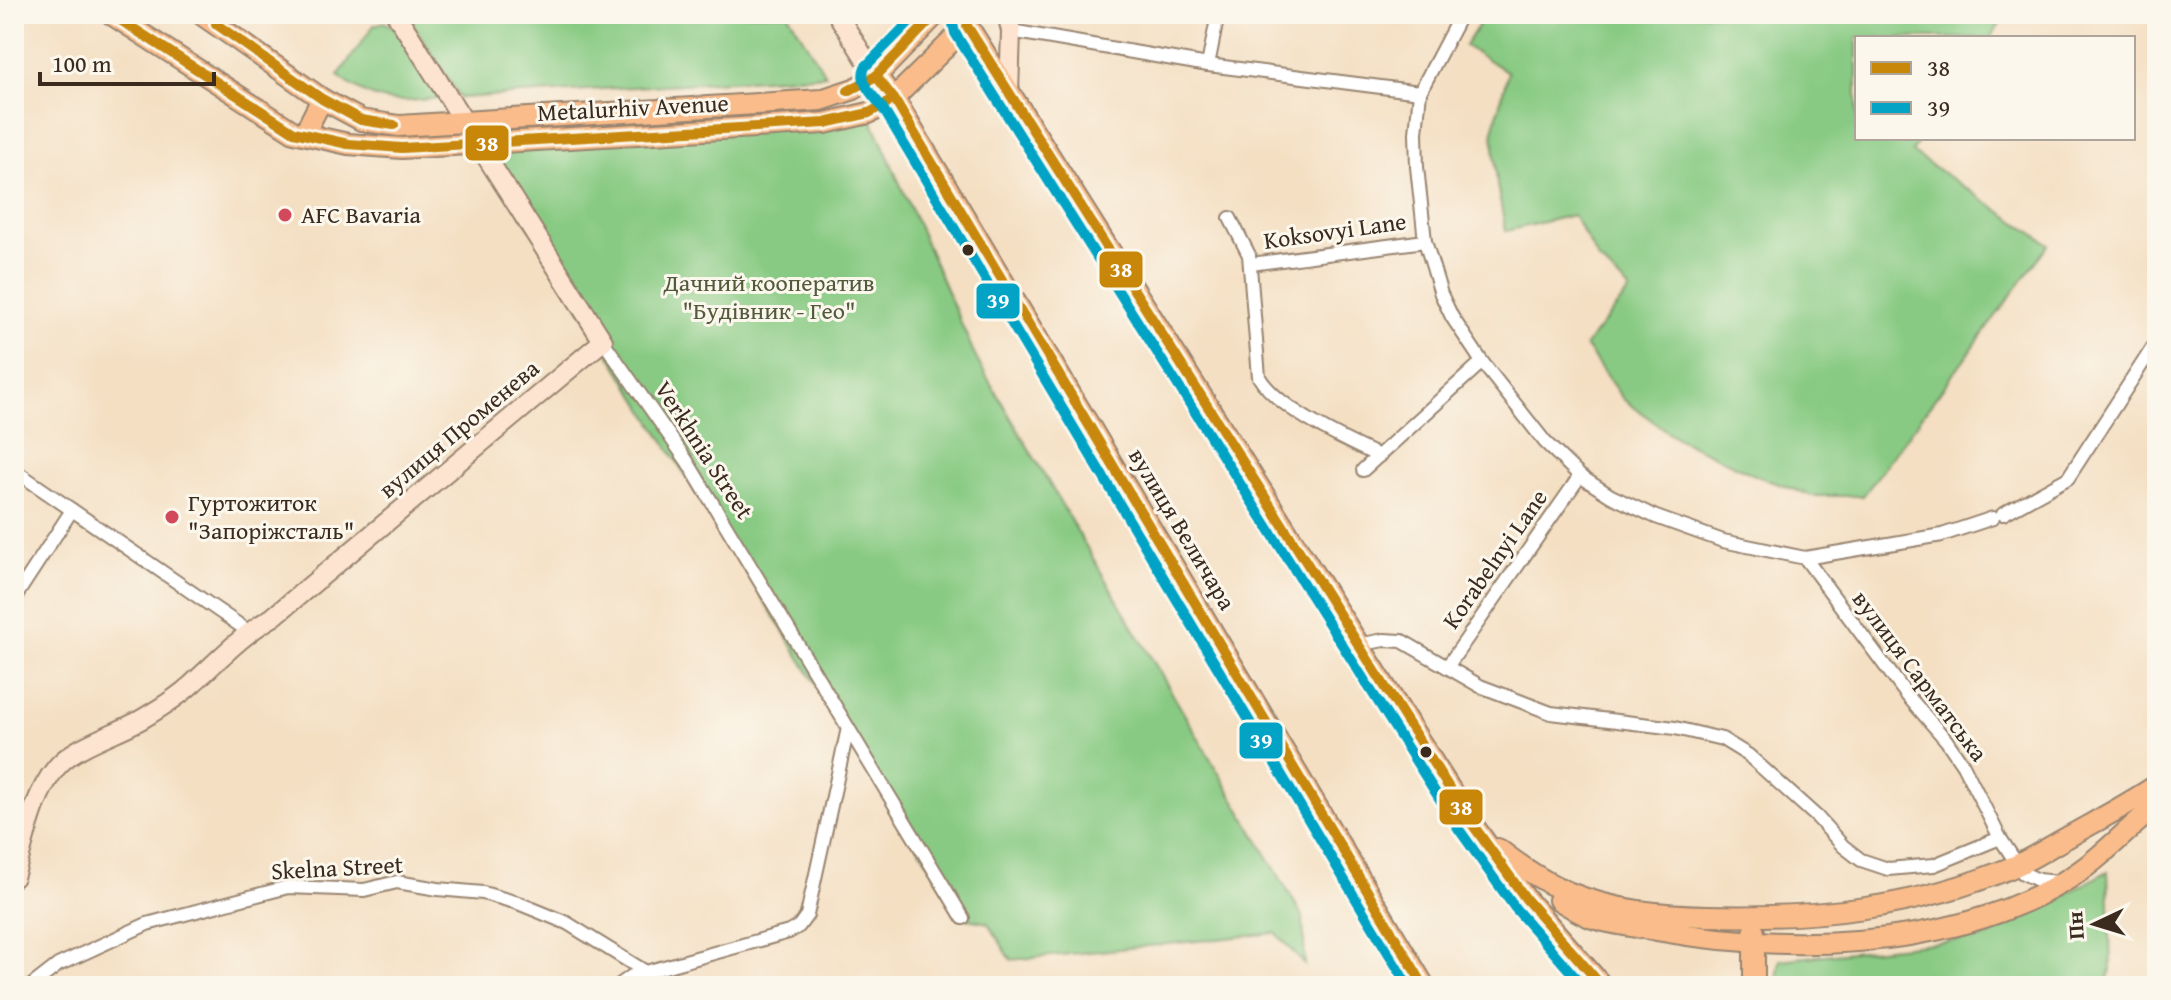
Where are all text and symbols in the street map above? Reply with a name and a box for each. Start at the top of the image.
scale bar [40,36,214,86]
legend [1855,36,2135,140]
text: 100 m [52,46,112,81]
text: 38 [1927,50,1950,85]
street label: Metalurhiv Avenue [536,85,730,130]
text: 39 [1927,90,1950,125]
line badge: 38 [464,124,510,162]
text: 38 [476,127,498,159]
place label: AFC Bavaria [301,197,422,232]
street label: Koksovyi Lane [1261,203,1408,258]
marker: AFC Bavaria [276,206,294,224]
unlabelled marker [960,242,976,258]
line badge: 38 [1098,250,1144,289]
text: 38 [1110,253,1132,285]
park label: Дачний кооператив "Будівник - Гео" [662,265,875,328]
line badge: 39 [975,282,1021,320]
text: 39 [987,284,1009,316]
street label: вулиця Променева [371,351,547,506]
street label: Verkhnia Street [647,374,763,526]
street label: вулиця Величара [1120,441,1245,617]
street label: Korabelnyi Lane [1433,482,1556,636]
place label: Гуртожиток "Запоріжсталь" [188,485,354,548]
marker: Гуртожиток "Запоріжсталь" [163,508,181,526]
street label: вулиця Сарматська [1844,583,1997,769]
line badge: 39 [1238,721,1284,760]
text: 39 [1250,724,1272,756]
unlabelled marker [1418,744,1434,760]
line badge: 38 [1438,788,1484,826]
text: 38 [1450,791,1472,823]
street label: Skelna Street [270,847,404,888]
north arrow [2055,884,2135,964]
text: Пн [2058,910,2092,941]

